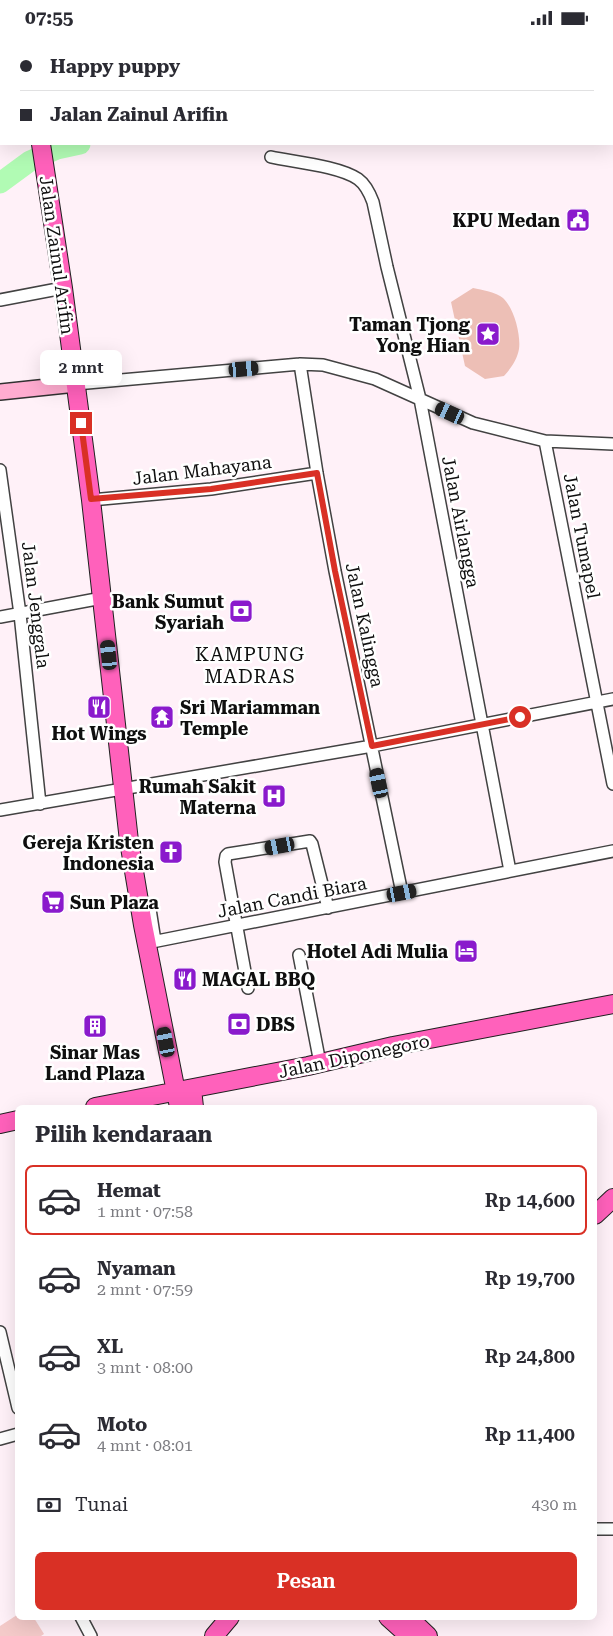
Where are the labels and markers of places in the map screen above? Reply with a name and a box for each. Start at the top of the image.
public building icon: KPU Medan [565,207,591,233]
place label: KPU Medan [453,210,560,231]
place label: Taman Tjong Yong Hian [349,314,471,356]
place icon: Taman Tjong Yong Hian [475,321,501,347]
place label: Bank Sumut Syariah [112,591,224,633]
bank icon: Bank Sumut Syariah [228,598,254,624]
restaurant icon: Hot Wings [86,694,112,720]
place label: Sri Mariamman Temple [180,697,320,739]
temple icon: Sri Mariamman Temple [149,704,175,730]
place label: Hot Wings [51,723,147,744]
place label: Rumah Sakit Materna [139,776,256,818]
hospital icon: Rumah Sakit Materna [261,783,287,809]
place label: Gereja Kristen Indonesia [23,832,154,874]
church icon: Gereja Kristen Indonesia [158,839,184,865]
supermarket icon: Sun Plaza [40,889,66,915]
place label: Sun Plaza [70,892,159,913]
hotel icon: Hotel Adi Mulia [453,938,479,964]
place label: Hotel Adi Mulia [307,941,448,962]
restaurant icon: MAGAL BBQ [172,966,198,992]
place label: MAGAL BBQ [202,969,315,990]
bank icon: DBS [226,1011,252,1037]
building icon: Sinar Mas Land Plaza [82,1013,108,1039]
place label: DBS [256,1014,295,1035]
place label: Sinar Mas Land Plaza [45,1042,145,1084]

